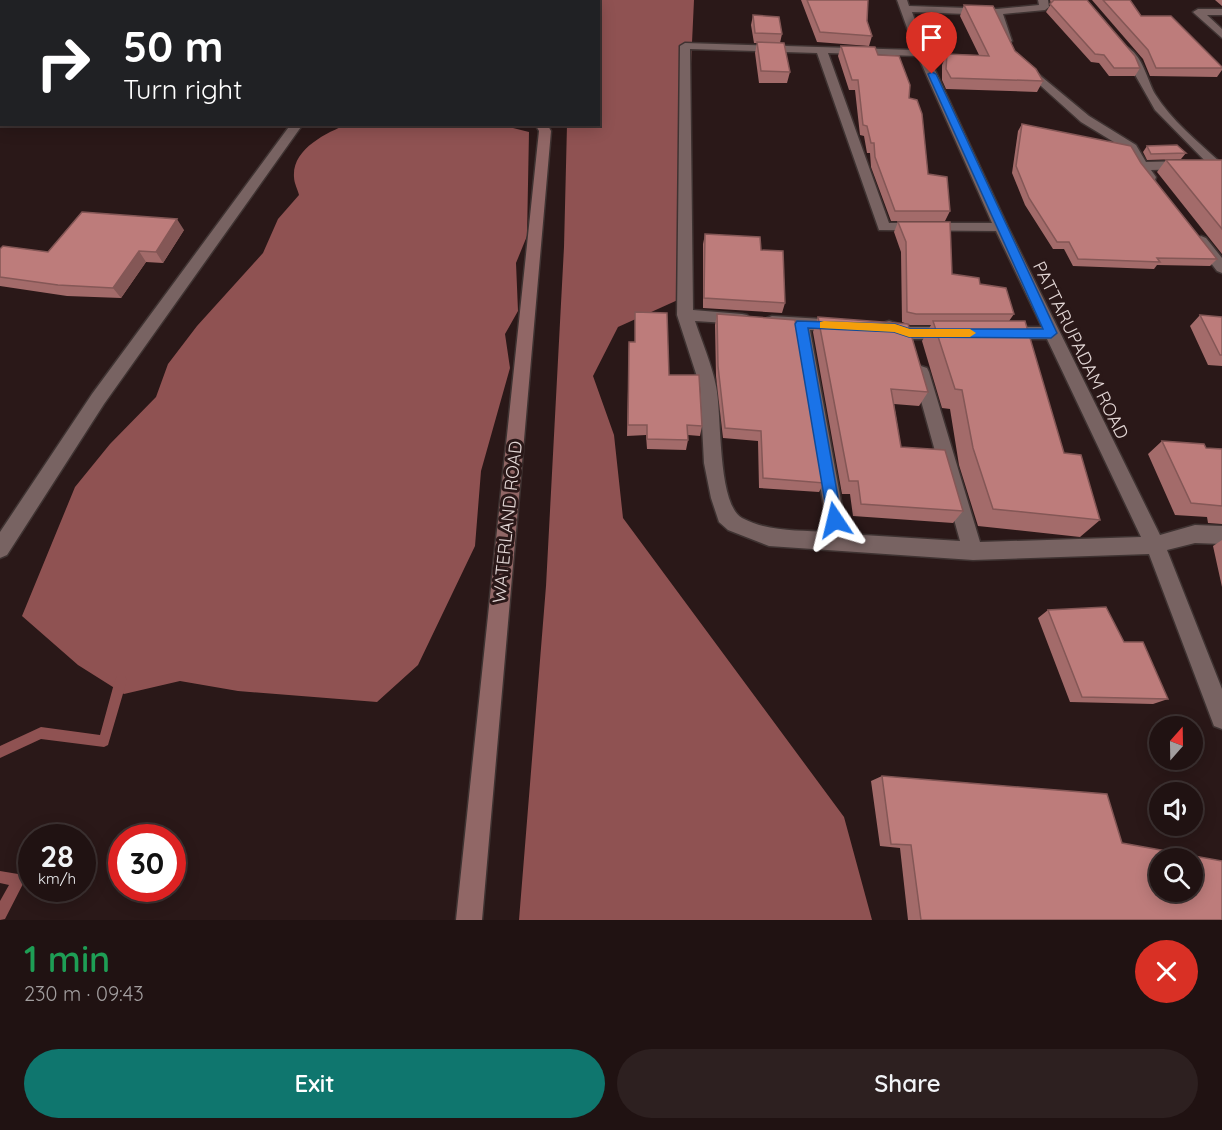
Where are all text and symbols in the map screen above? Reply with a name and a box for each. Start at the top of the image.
pin [906,12,957,74]
text: 50 m [123,20,223,73]
icon: arrive [915,21,948,54]
icon: right [24,24,102,102]
text: Turn right [123,72,242,106]
street label: PATTARUPADAM ROAD [1028,257,1134,443]
street label: WATERLAND ROAD [487,440,527,604]
position arrow [803,488,867,552]
north arrow [1149,716,1203,770]
map controls [1149,716,1203,902]
button: sound [1149,782,1203,836]
speed limit sign: 30 [108,824,186,902]
text: 28 [40,837,74,875]
button: search [1149,848,1203,902]
text: km/h [38,869,76,888]
text: 1 min [24,936,110,981]
button: close [1135,940,1198,1003]
text: 230 m · 09:43 [24,981,144,1006]
button: Exit [24,1049,605,1118]
button: Share [617,1049,1198,1118]

